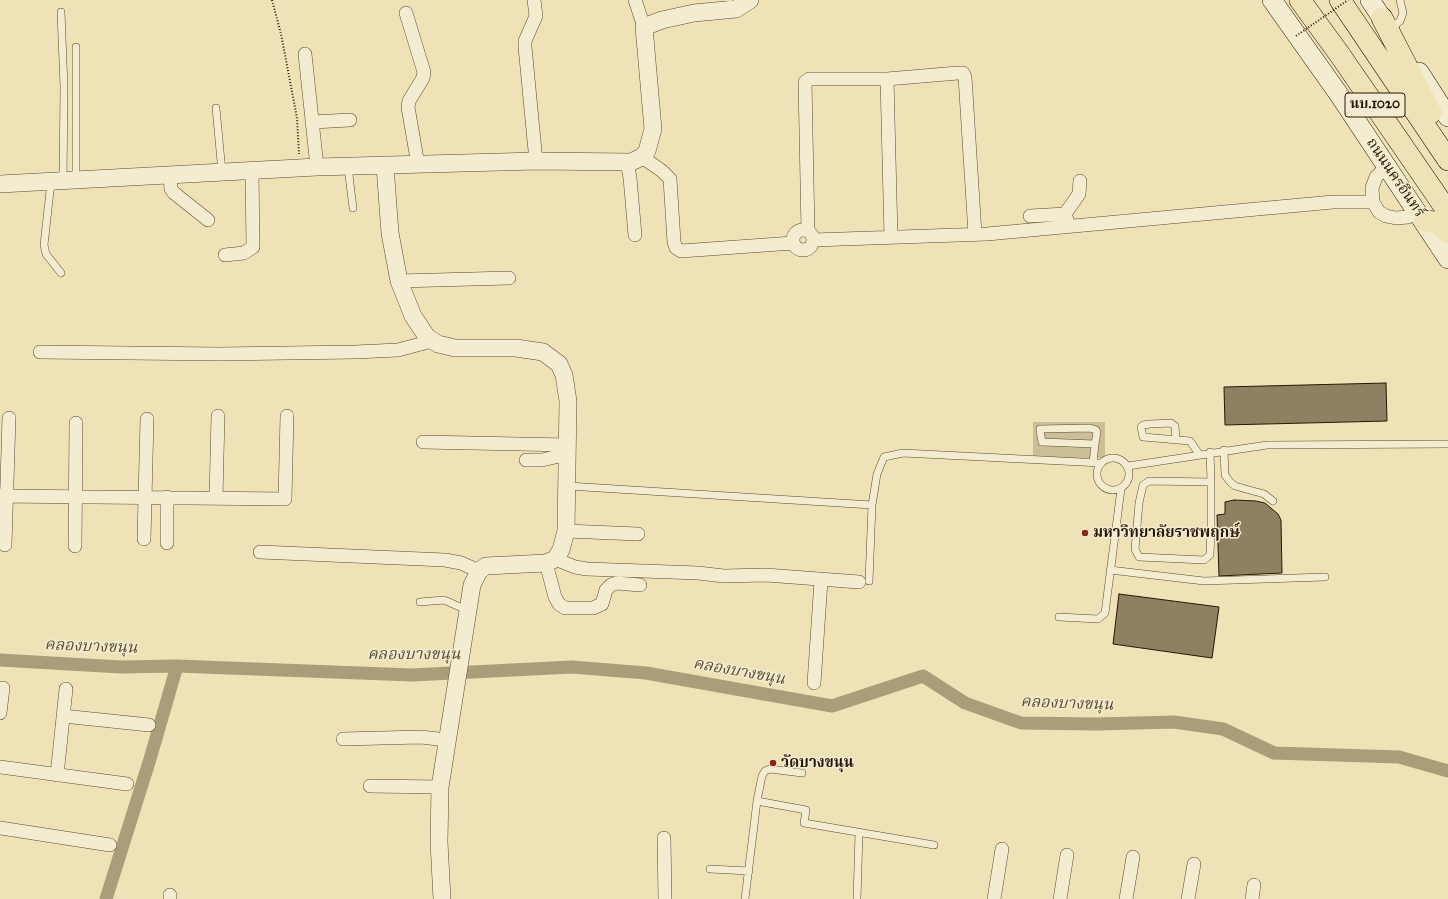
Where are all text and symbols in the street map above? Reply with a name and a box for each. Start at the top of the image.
road number: นบ.1020 [1345,93,1405,117]
street label: ถนนนครอินทร์ [1362,135,1428,221]
place label: มหาวิทยาลัยราชพฤกษ์ [1093,524,1240,542]
marker: มหาวิทยาลัยราชพฤกษ์ [1080,528,1090,538]
water label: คลองบางขนุน [44,636,138,658]
water label: คลองบางขนุน [367,645,461,665]
water label: คลองบางขนุน [692,654,786,690]
water label: คลองบางขนุน [1020,693,1114,715]
place label: วัดบางขนุน [781,754,854,772]
marker: วัดบางขนุน [768,758,778,768]

